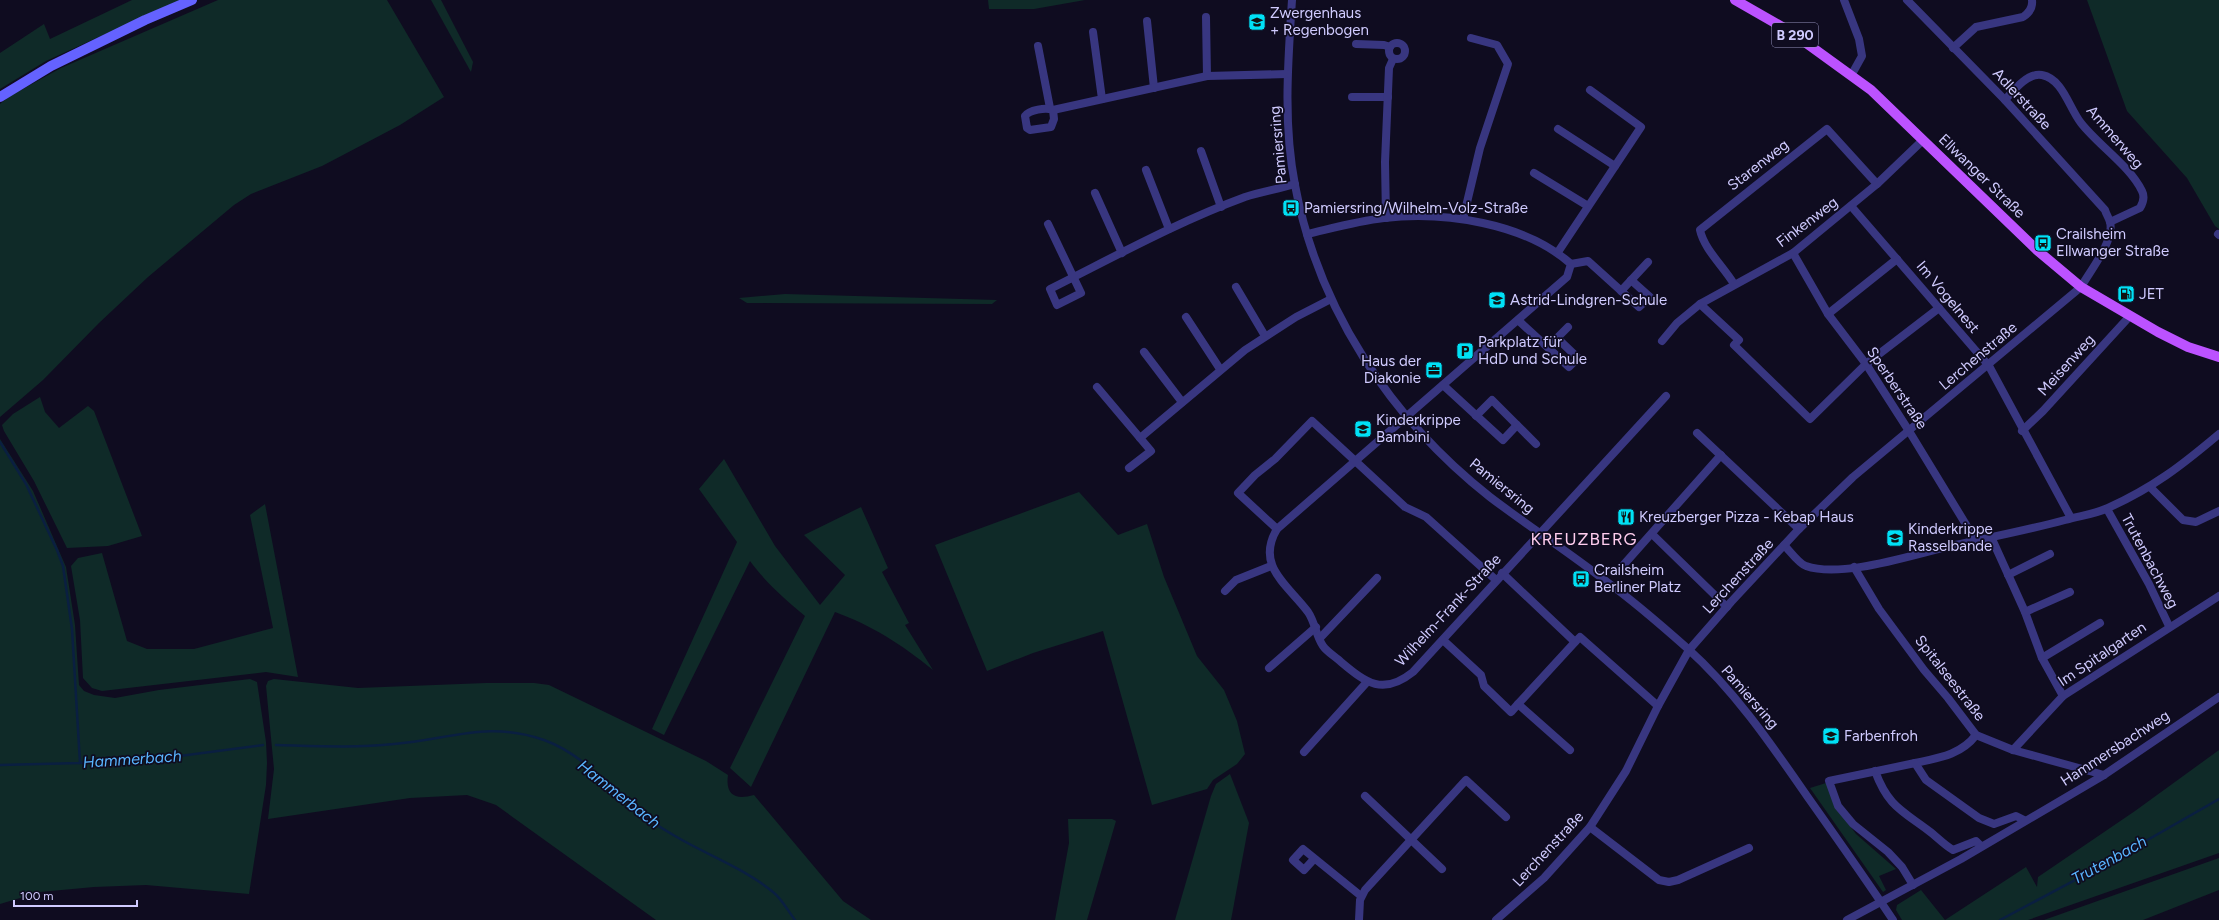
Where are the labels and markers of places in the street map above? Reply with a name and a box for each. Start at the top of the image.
place label: Zwergenhaus + Regenbogen [1270,4,1369,39]
school or university icon: Zwergenhaus + Regenbogen [1247,12,1267,32]
bus stop icon: Pamiersring/Wilhelm-Volz-Straße [1281,198,1301,218]
place label: Pamiersring/Wilhelm-Volz-Straße [1304,199,1528,217]
place label: Crailsheim Ellwanger Straße [2056,225,2169,260]
bus stop icon: Crailsheim Ellwanger Straße [2033,233,2053,253]
fuel station icon: JET [2116,284,2136,304]
place label: JET [2139,285,2165,303]
school or university icon: Astrid-Lindgren-Schule [1487,290,1507,310]
place label: Astrid-Lindgren-Schule [1510,291,1667,309]
place label: Parkplatz für HdD und Schule [1478,333,1587,368]
parking icon: Parkplatz für HdD und Schule [1455,341,1475,361]
place label: Haus der Diakonie [1361,352,1421,387]
office icon: Haus der Diakonie [1424,360,1444,380]
place label: Kinderkrippe Bambini [1376,411,1461,446]
school or university icon: Kinderkrippe Bambini [1353,419,1373,439]
restaurant icon: Kreuzberger Pizza - Kebap Haus [1616,507,1636,527]
place label: Kreuzberger Pizza - Kebap Haus [1639,508,1854,526]
place label: Kinderkrippe Rasselbande [1908,520,1993,555]
school or university icon: Kinderkrippe Rasselbande [1885,528,1905,548]
place label: Crailsheim Berliner Platz [1594,561,1681,596]
bus stop icon: Crailsheim Berliner Platz [1571,569,1591,589]
school or university icon: Farbenfroh [1821,726,1841,746]
place label: Farbenfroh [1844,727,1918,745]

